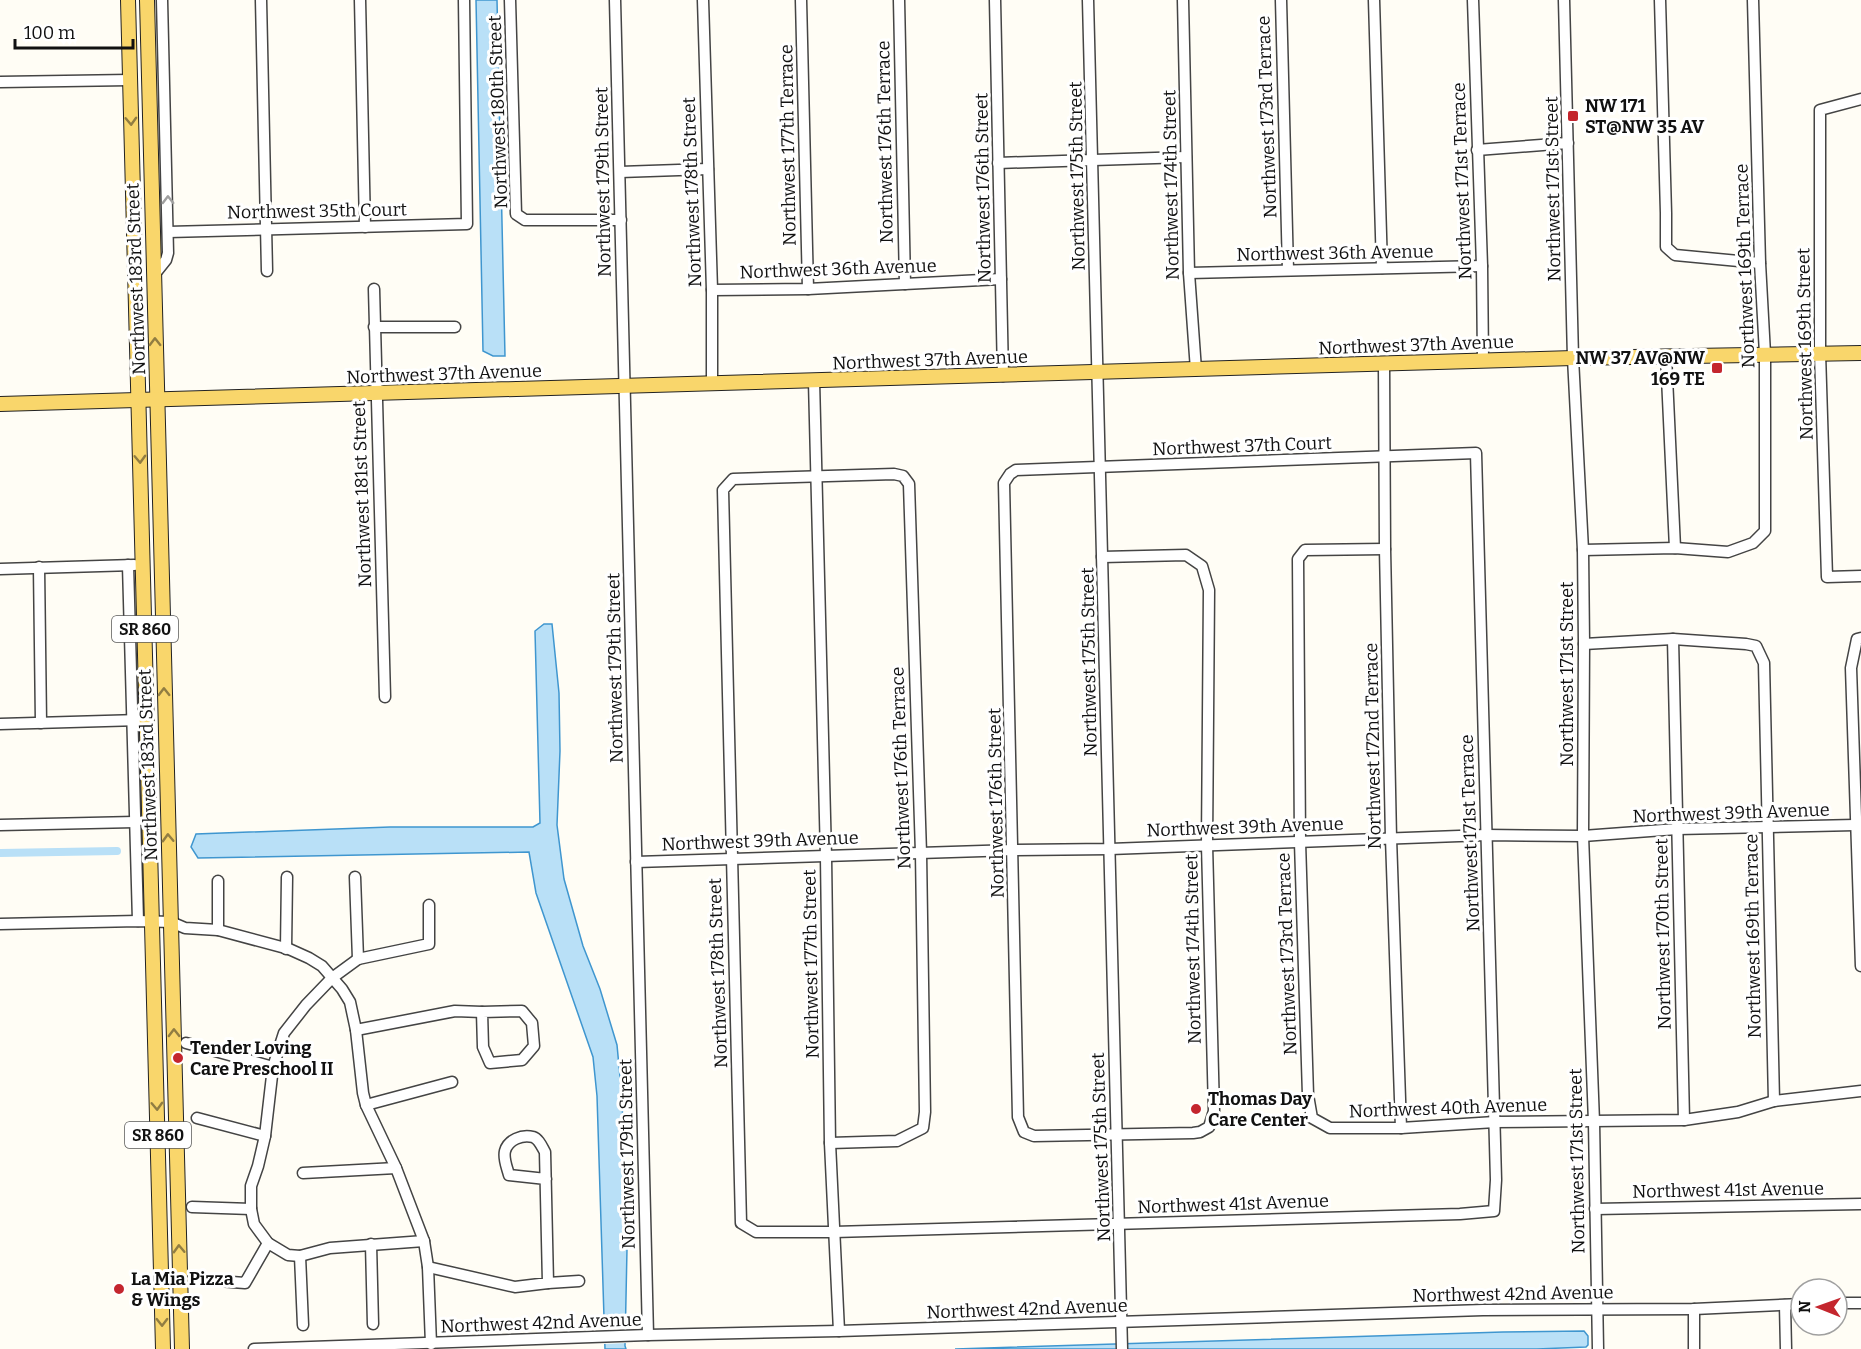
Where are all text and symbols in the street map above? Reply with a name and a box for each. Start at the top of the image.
scale bar [15,12,134,50]
street label: Northwest 180th Street [484,14,512,209]
street label: Northwest 173rd Terrace [1252,15,1282,219]
text: 100 m [24,22,75,44]
street label: Northwest 176th Terrace [872,40,898,244]
street label: Northwest 177th Terrace [775,44,801,246]
street label: Northwest 175th Street [1064,81,1090,271]
street label: Northwest 171st Terrace [1448,82,1476,280]
street label: Northwest 179th Street [590,86,616,277]
street label: Northwest 174th Street [1158,89,1184,280]
street label: Northwest 176th Street [970,92,996,283]
place label: NW 171 ST@NW 35 AV [1585,95,1705,138]
street label: Northwest 178th Street [678,96,706,288]
street label: Northwest 171st Street [1540,96,1566,282]
marker: NW 171 ST@NW 35 AV [1566,109,1580,123]
one-way arrow [125,117,137,126]
street label: Northwest 169th Terrace [1730,163,1760,369]
street label: Northwest 183rd Street [122,182,150,375]
one-way arrow [161,196,174,205]
street label: Northwest 35th Court [227,198,408,224]
street label: Northwest 36th Avenue [1236,240,1434,266]
street label: Northwest 169th Street [1792,247,1818,440]
street label: Northwest 36th Avenue [739,255,937,283]
street label: Northwest 37th Avenue [1318,331,1514,359]
one-way arrow [149,337,162,346]
street label: Northwest 37th Avenue [832,346,1028,374]
place label: NW 37 AV@NW 169 TE [1575,347,1706,390]
street label: Northwest 37th Avenue [346,360,542,388]
marker: NW 37 AV@NW 169 TE [1710,361,1724,375]
street label: Northwest 181st Street [348,400,376,588]
street label: Northwest 37th Court [1152,432,1333,460]
one-way arrow [134,454,147,463]
street label: Northwest 175th Street [1076,567,1102,757]
street label: Northwest 179th Street [602,572,628,763]
street label: Northwest 171st Street [1556,581,1578,767]
road number: SR 860 [112,616,178,642]
street label: Northwest 172nd Terrace [1360,642,1386,850]
street label: Northwest 176th Terrace [886,666,916,870]
street label: Northwest 183rd Street [134,668,162,861]
one-way arrow [158,687,170,696]
street label: Northwest 176th Street [983,707,1009,898]
street label: Northwest 171st Terrace [1456,734,1484,932]
street label: Northwest 39th Avenue [1632,799,1830,827]
street label: Northwest 39th Avenue [1146,813,1344,841]
street label: Northwest 39th Avenue [661,827,859,855]
one-way arrow [162,833,175,842]
street label: Northwest 169th Terrace [1740,833,1766,1039]
street label: Northwest 170th Street [1650,838,1676,1030]
street label: Northwest 173rd Terrace [1272,852,1302,1056]
street label: Northwest 174th Street [1180,853,1206,1044]
street label: Northwest 177th Street [798,869,824,1059]
street label: Northwest 178th Street [704,877,732,1069]
one-way arrow [167,1028,180,1037]
place label: Tender Loving Care Preschool II [190,1037,333,1080]
marker: Tender Loving Care Preschool II [171,1051,185,1065]
street label: Northwest 175th Street [1087,1051,1115,1242]
street label: Northwest 179th Street [614,1058,640,1249]
street label: Northwest 171st Street [1564,1068,1590,1254]
place label: Thomas Day Care Center [1208,1088,1313,1131]
street label: Northwest 40th Avenue [1348,1094,1548,1122]
one-way arrow [150,1101,163,1110]
marker: Thomas Day Care Center [1189,1102,1203,1116]
road number: SR 860 [125,1122,191,1148]
street label: Northwest 41st Avenue [1632,1177,1824,1203]
street label: Northwest 41st Avenue [1137,1190,1329,1218]
one-way arrow [173,1244,186,1253]
place label: La Mia Pizza & Wings [131,1268,234,1311]
north arrow [1789,1277,1849,1337]
street label: Northwest 42nd Avenue [1412,1281,1614,1307]
marker: La Mia Pizza & Wings [112,1282,126,1296]
street label: Northwest 42nd Avenue [926,1294,1128,1324]
text: N [1795,1300,1814,1313]
street label: Northwest 42nd Avenue [440,1308,642,1338]
one-way arrow [156,1317,169,1326]

